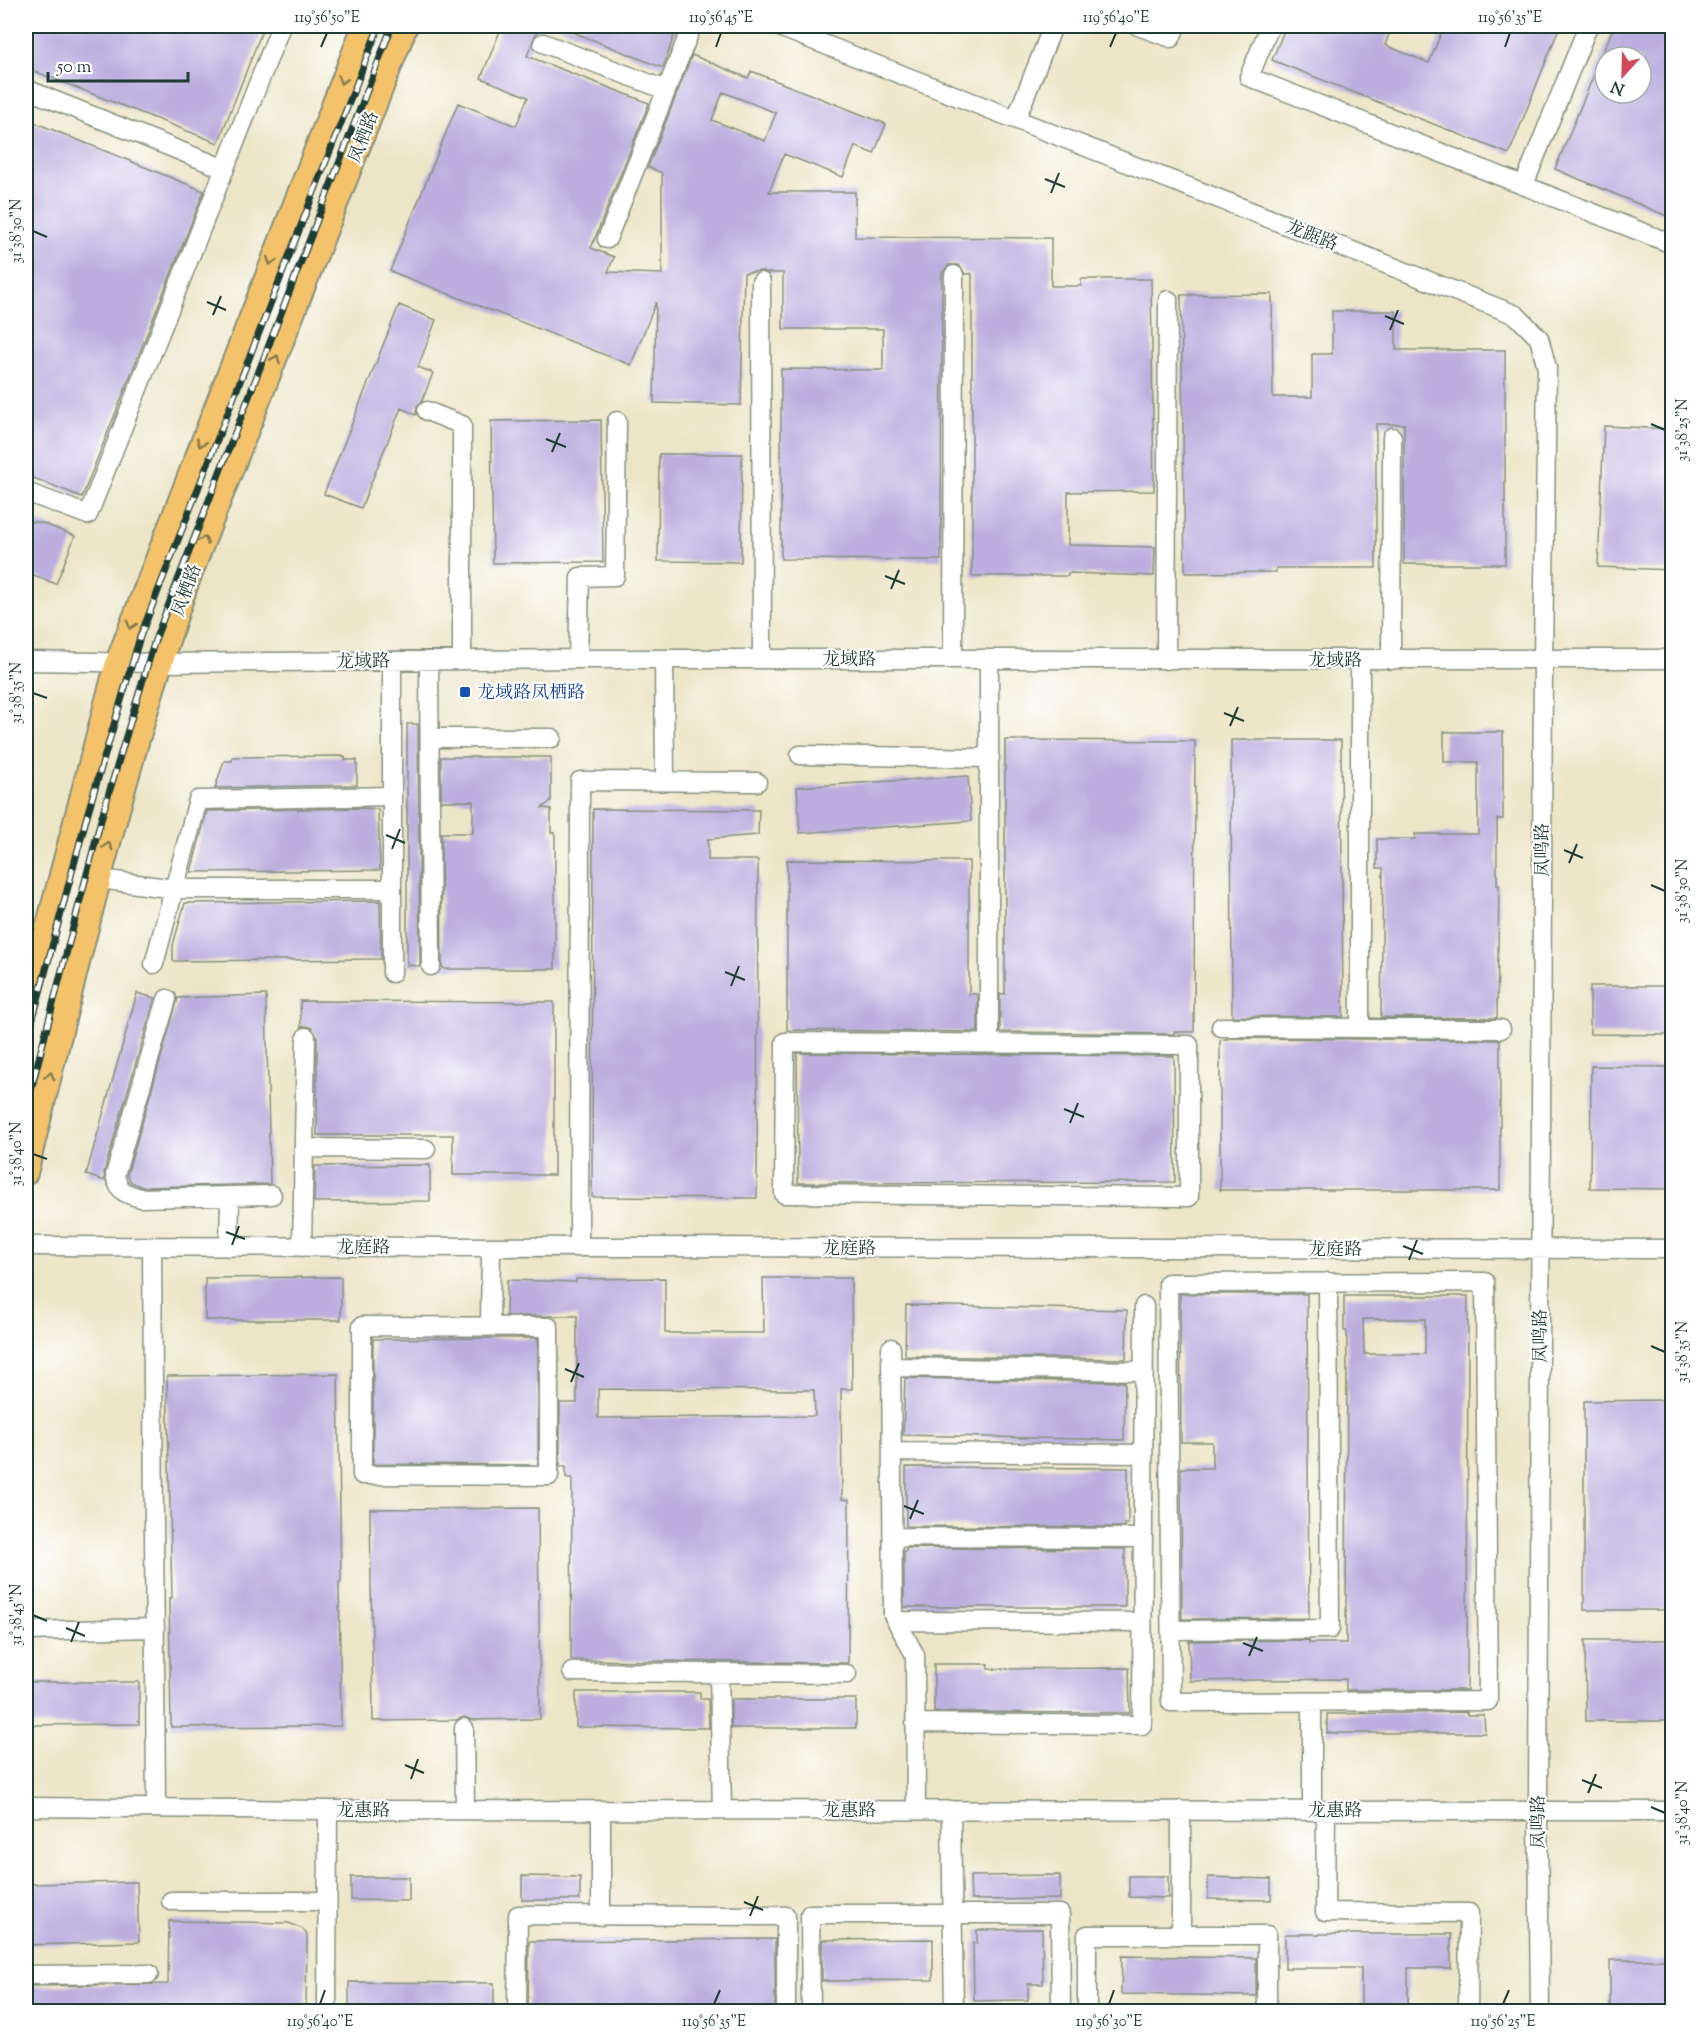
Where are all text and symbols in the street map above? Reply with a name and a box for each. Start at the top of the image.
text: 119°56'50"E [294,8,360,29]
text: 119°56'45"E [689,8,753,29]
text: 119°56'40"E [1083,8,1149,29]
text: 119°56'35"E [1478,8,1542,29]
scale bar [48,45,188,83]
north arrow [1593,45,1653,105]
text: 50 m [56,55,92,81]
text: N [1608,73,1629,100]
one-way arrow [337,74,350,85]
street label: 凤栖路 [343,108,387,168]
text: 31°38'30"N [7,199,28,263]
street label: 龙踞路 [1281,215,1341,259]
one-way arrow [266,255,278,266]
one-way arrow [269,354,281,365]
text: 31°38'25"N [1673,398,1694,461]
one-way arrow [195,437,208,448]
one-way arrow [197,536,209,547]
street label: 凤栖路 [166,561,209,621]
one-way arrow [125,619,138,630]
street label: 龙域路 [822,648,876,674]
street label: 龙域路 [1308,649,1362,675]
street label: 龙域路 [336,650,390,676]
text: 31°38'35"N [7,662,28,724]
place label: 龙域路凤栖路 [477,681,585,707]
marker: 龙域路凤栖路 [458,685,472,699]
street label: 凤鸣路 [1531,823,1557,877]
one-way arrow [100,841,113,851]
text: 31°38'30"N [1673,859,1694,923]
one-way arrow [43,1071,55,1082]
text: 31°38'40"N [7,1122,28,1186]
street label: 龙庭路 [336,1236,390,1262]
street label: 龙庭路 [822,1237,876,1263]
street label: 龙庭路 [1308,1238,1362,1264]
street label: 凤鸣路 [1529,1309,1555,1363]
text: 31°38'35"N [1673,1321,1694,1383]
text: 31°38'45"N [7,1584,28,1646]
text: 31°38'40"N [1673,1781,1694,1845]
street label: 凤鸣路 [1527,1795,1553,1849]
street label: 龙惠路 [336,1799,390,1825]
street label: 龙惠路 [822,1799,876,1825]
street label: 龙惠路 [1308,1799,1362,1825]
text: 119°56'40"E [287,2012,353,2033]
text: 119°56'35"E [682,2012,746,2033]
text: 119°56'30"E [1076,2012,1142,2033]
text: 119°56'25"E [1471,2012,1535,2033]

